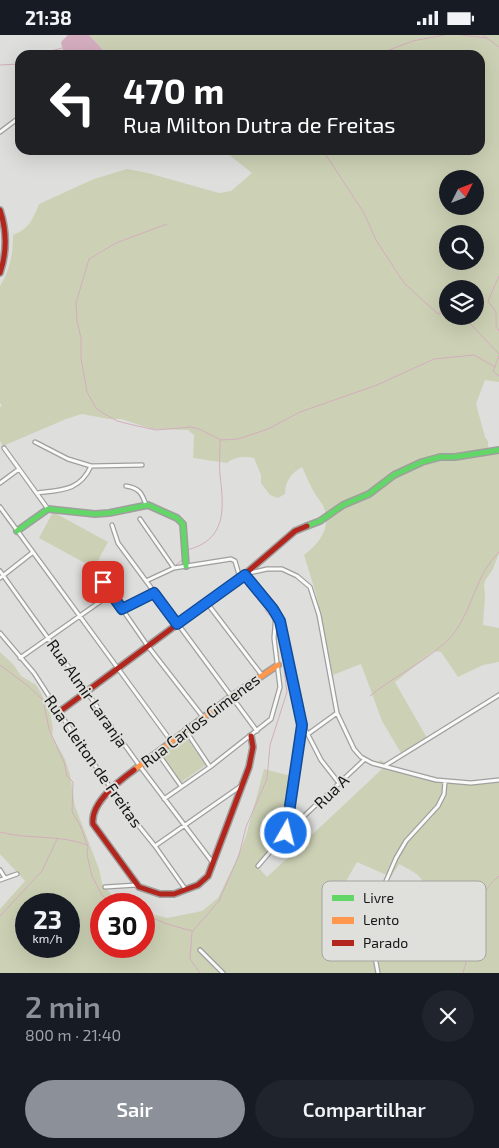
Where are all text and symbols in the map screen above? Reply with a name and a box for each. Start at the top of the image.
text: 21:38 [25,6,72,29]
text: 470 m [123,69,224,111]
icon: left [40,70,105,135]
text: Rua Milton Dutra de Freitas [123,111,395,137]
north arrow [439,170,484,215]
map controls [439,170,484,325]
button: search [439,225,484,270]
button: layers [439,280,484,325]
pin [82,561,124,603]
icon: arrive [89,568,117,596]
street label: Rua Almir Laranja [43,635,132,751]
street label: Rua Carlos Gimenes [137,669,263,771]
street label: Rua Cleiton de Freitas [41,691,147,831]
street label: Rua A [310,770,352,812]
position arrow [259,806,311,858]
legend [322,881,486,961]
text: Livre [363,889,394,906]
speed limit sign: 30 [90,893,155,958]
text: 23 [33,904,62,934]
text: Lento [363,911,399,928]
text: km/h [33,931,62,945]
text: Parado [363,934,408,951]
text: 2 min [25,988,101,1024]
button: close [422,990,474,1042]
text: 800 m · 21:40 [25,1025,121,1044]
button: Sair [25,1080,245,1138]
button: Compartilhar [255,1080,474,1138]

